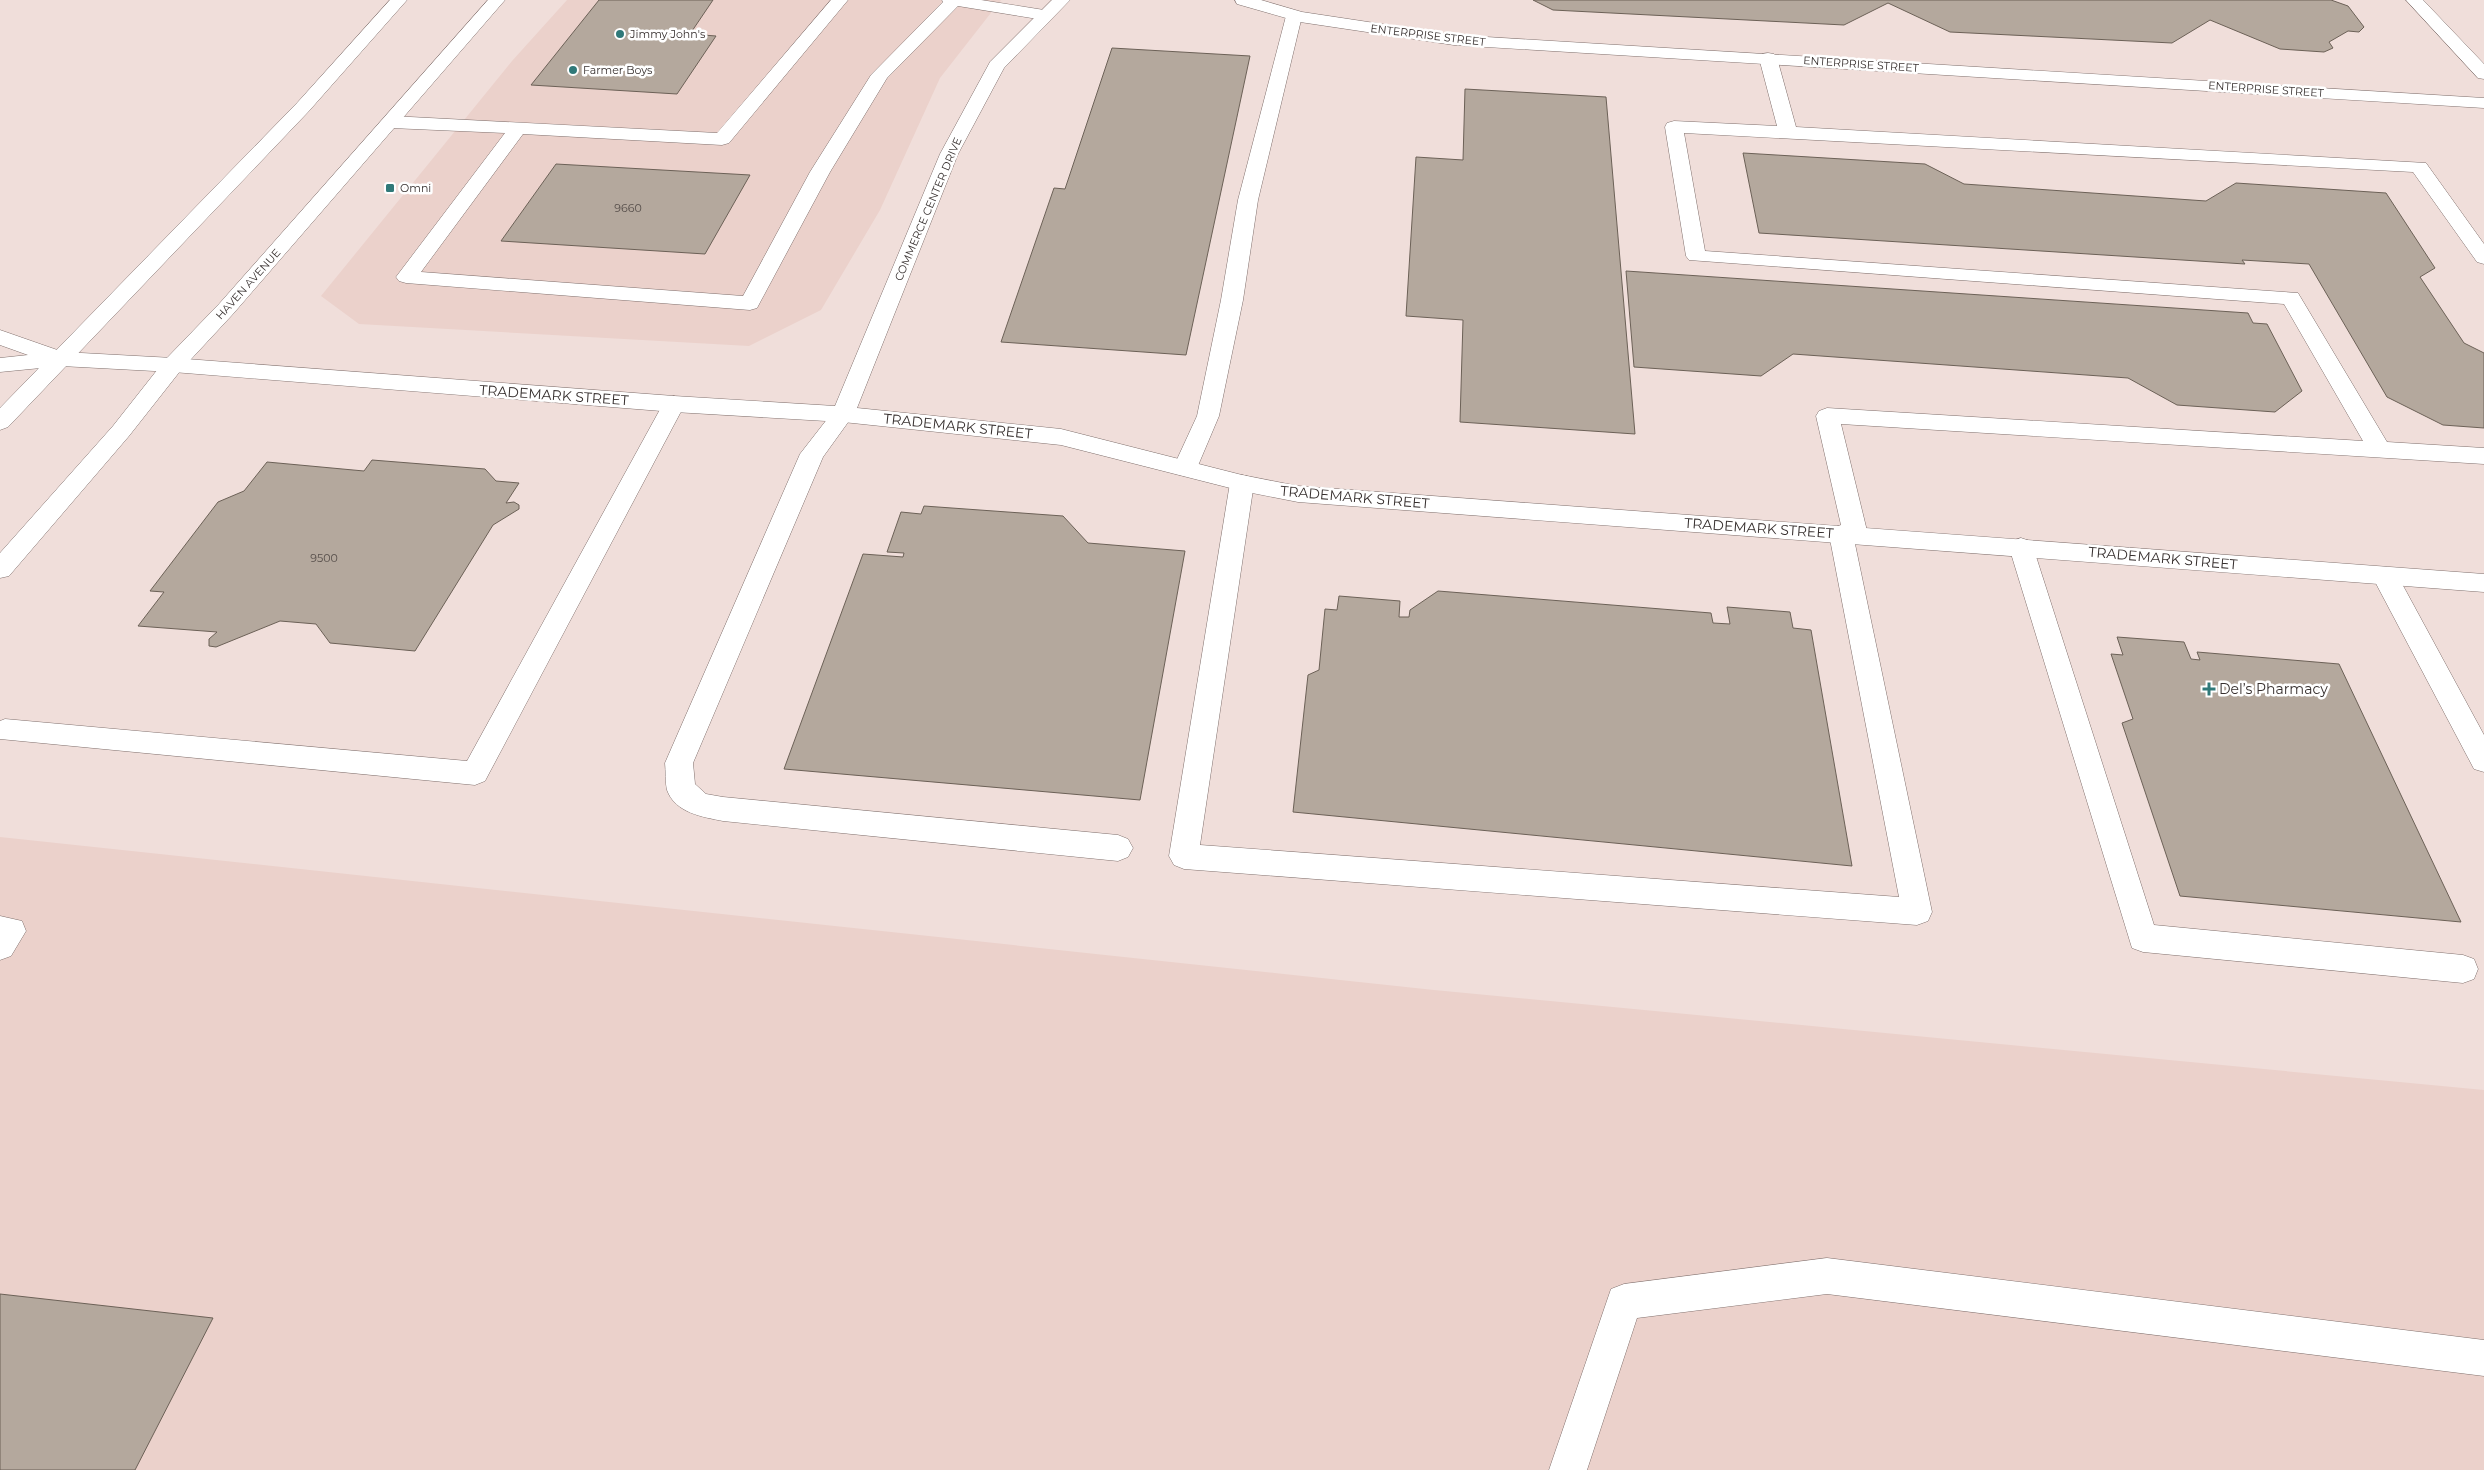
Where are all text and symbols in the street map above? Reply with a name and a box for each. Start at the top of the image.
street label: ENTERPRISE STREET [1370,21,1487,49]
place label: Jimmy John's [629,27,706,41]
marker: Jimmy John's [614,28,626,40]
street label: ENTERPRISE STREET [1803,53,1920,75]
place label: Farmer Boys [583,63,653,77]
marker: Farmer Boys [567,64,579,76]
street label: ENTERPRISE STREET [2208,78,2325,100]
street label: COMMERCE CENTER DRIVE [891,135,965,283]
place label: Omni [400,181,431,195]
marker: Omni [384,182,396,194]
house number: 9660 [614,201,642,215]
street label: HAVEN AVENUE [213,246,283,322]
street label: TRADEMARK STREET [479,381,629,409]
street label: TRADEMARK STREET [883,409,1033,443]
street label: TRADEMARK STREET [1280,482,1430,512]
street label: TRADEMARK STREET [1684,514,1834,542]
street label: TRADEMARK STREET [2088,543,2238,573]
house number: 9500 [310,551,338,565]
place label: Del’s Pharmacy [2219,680,2328,698]
marker: Del’s Pharmacy [2203,683,2215,695]

